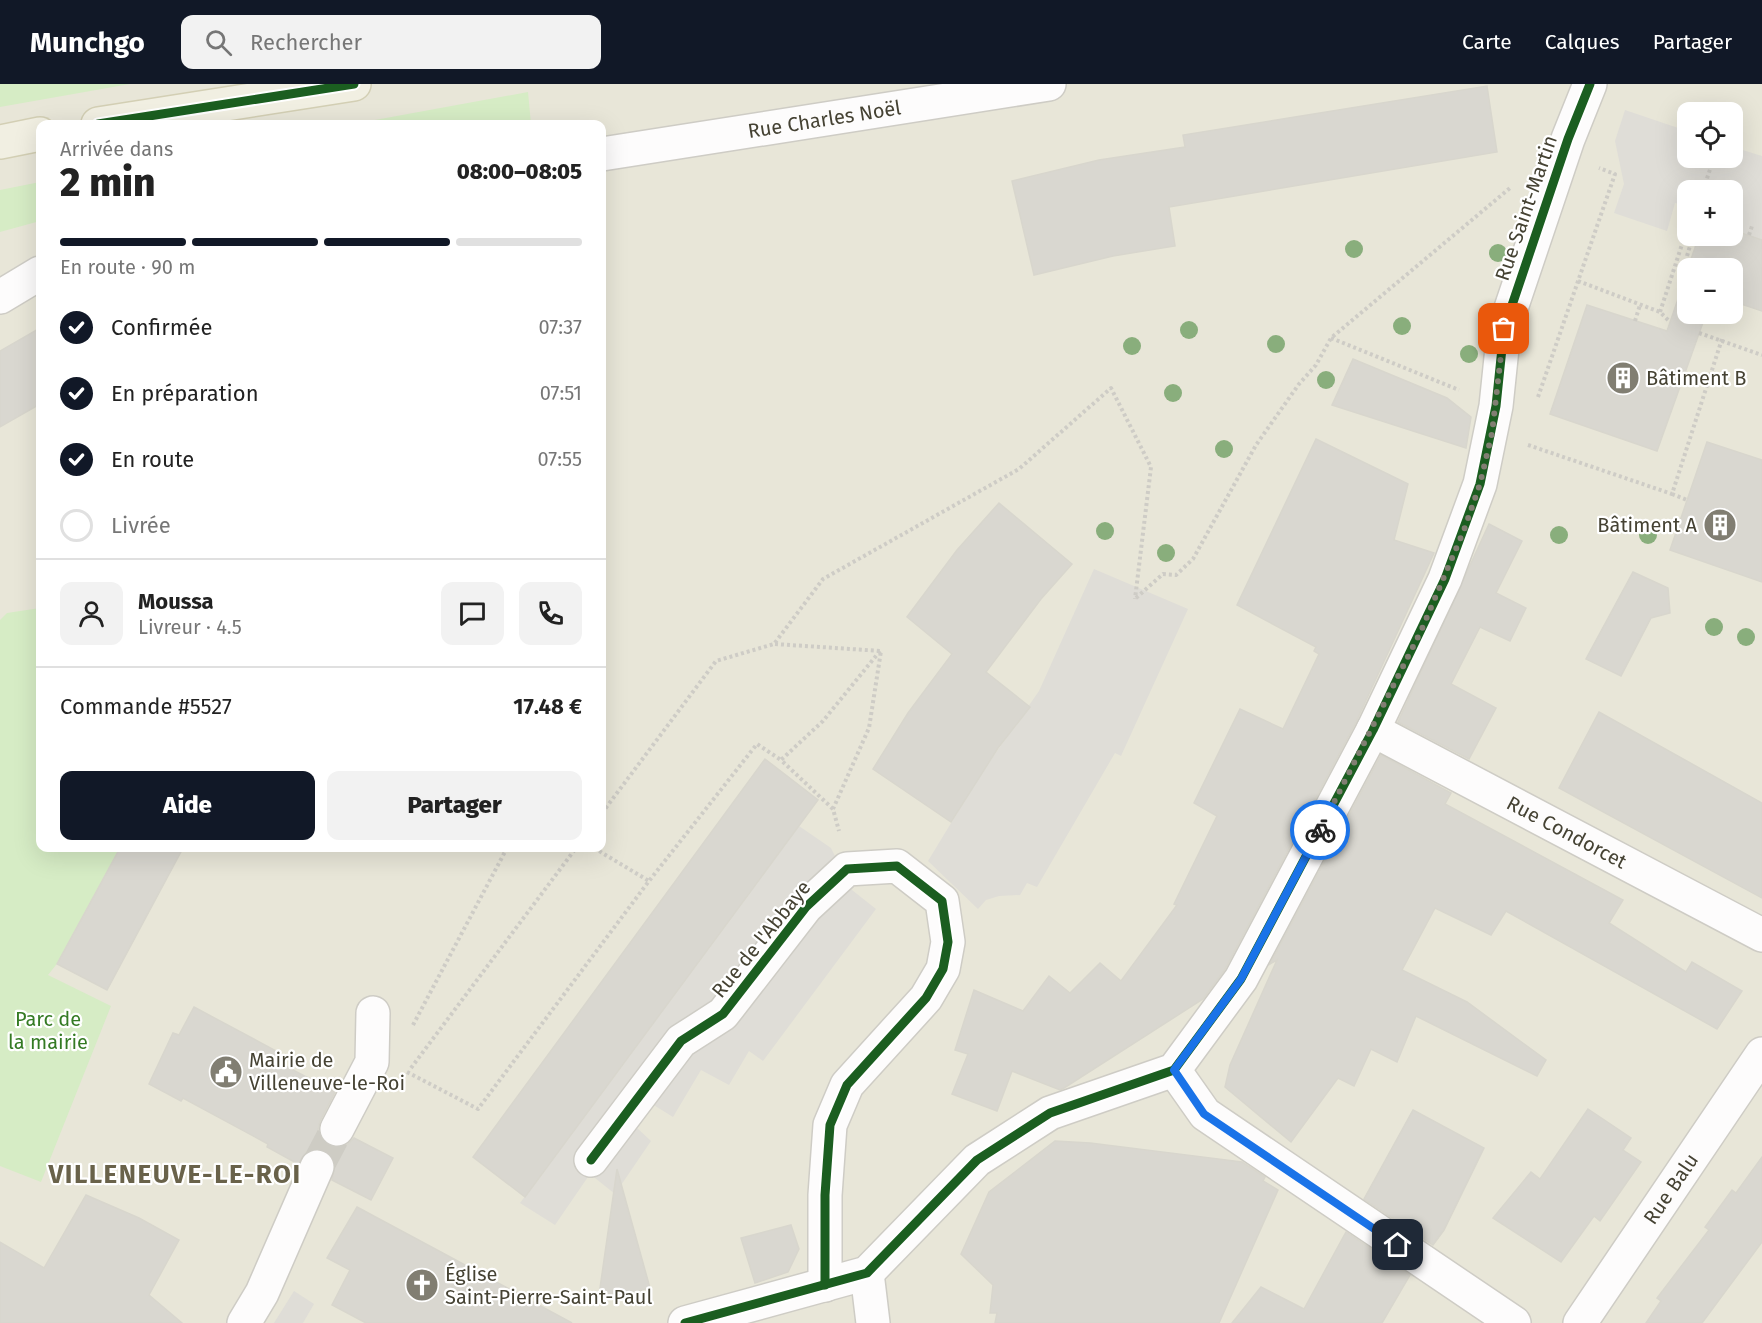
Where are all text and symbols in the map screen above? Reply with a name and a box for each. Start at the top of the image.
search box [181,15,601,69]
text: Munchgo [30,26,145,59]
icon: search [202,26,235,59]
text: Rechercher [250,29,362,56]
text: Carte [1462,29,1512,55]
text: Calques [1545,29,1620,55]
text: Partager [1653,29,1732,55]
street label: Rue Charles Noël [746,95,903,143]
map controls [1677,102,1743,324]
button: locate [1677,102,1743,168]
street label: Rue Saint-Martin [1490,132,1562,284]
text: Arrivée dans [60,137,173,161]
text: 08:00–08:05 [457,158,582,185]
text: 2 min [60,160,156,206]
button: + [1677,180,1743,246]
text: En route · 90 m [60,255,195,279]
button: − [1677,258,1743,324]
pin [1478,303,1529,354]
icon: check [60,311,93,344]
icon: bag [1487,312,1520,345]
text: Confirmée [111,314,213,341]
text: 07:37 [539,315,582,339]
building icon: Bâtiment B [1605,360,1641,396]
place label: Bâtiment B [1646,366,1746,390]
icon: check [60,377,93,410]
text: En préparation [111,380,259,407]
text: 07:51 [540,381,582,405]
icon: check [60,443,93,476]
text: En route [111,446,194,473]
text: 07:55 [538,447,582,471]
building icon: Bâtiment A [1702,507,1738,543]
text: Livrée [111,512,171,539]
place label: Bâtiment A [1597,513,1698,537]
button: person [60,582,123,645]
button: chat [441,582,504,645]
button: phone [519,582,582,645]
text: Moussa [138,588,214,615]
text: Livreur · 4.5 [138,615,242,639]
text: Commande #5527 [60,693,232,720]
text: 17.48 € [513,693,582,720]
button: Aide [60,771,315,840]
button: Partager [327,771,582,840]
street label: Rue Condorcet [1503,791,1632,874]
courier [1290,800,1350,860]
icon: bike [1304,814,1337,847]
street label: Rue de l'Abbaye [706,876,816,1002]
park label: Parc de la mairie [8,1007,88,1054]
place label: Mairie de Villeneuve-le-Roi [249,1048,405,1095]
public building icon: Mairie de Villeneuve-le-Roi [208,1054,244,1090]
street label: Rue Balu [1638,1149,1703,1229]
district label: VILLENEUVE-LE-ROI [47,1159,302,1190]
pin [1372,1219,1423,1270]
icon: home [1381,1228,1414,1261]
place label: Église Saint-Pierre-Saint-Paul [445,1262,652,1309]
church icon: Église Saint-Pierre-Saint-Paul [404,1267,440,1303]

